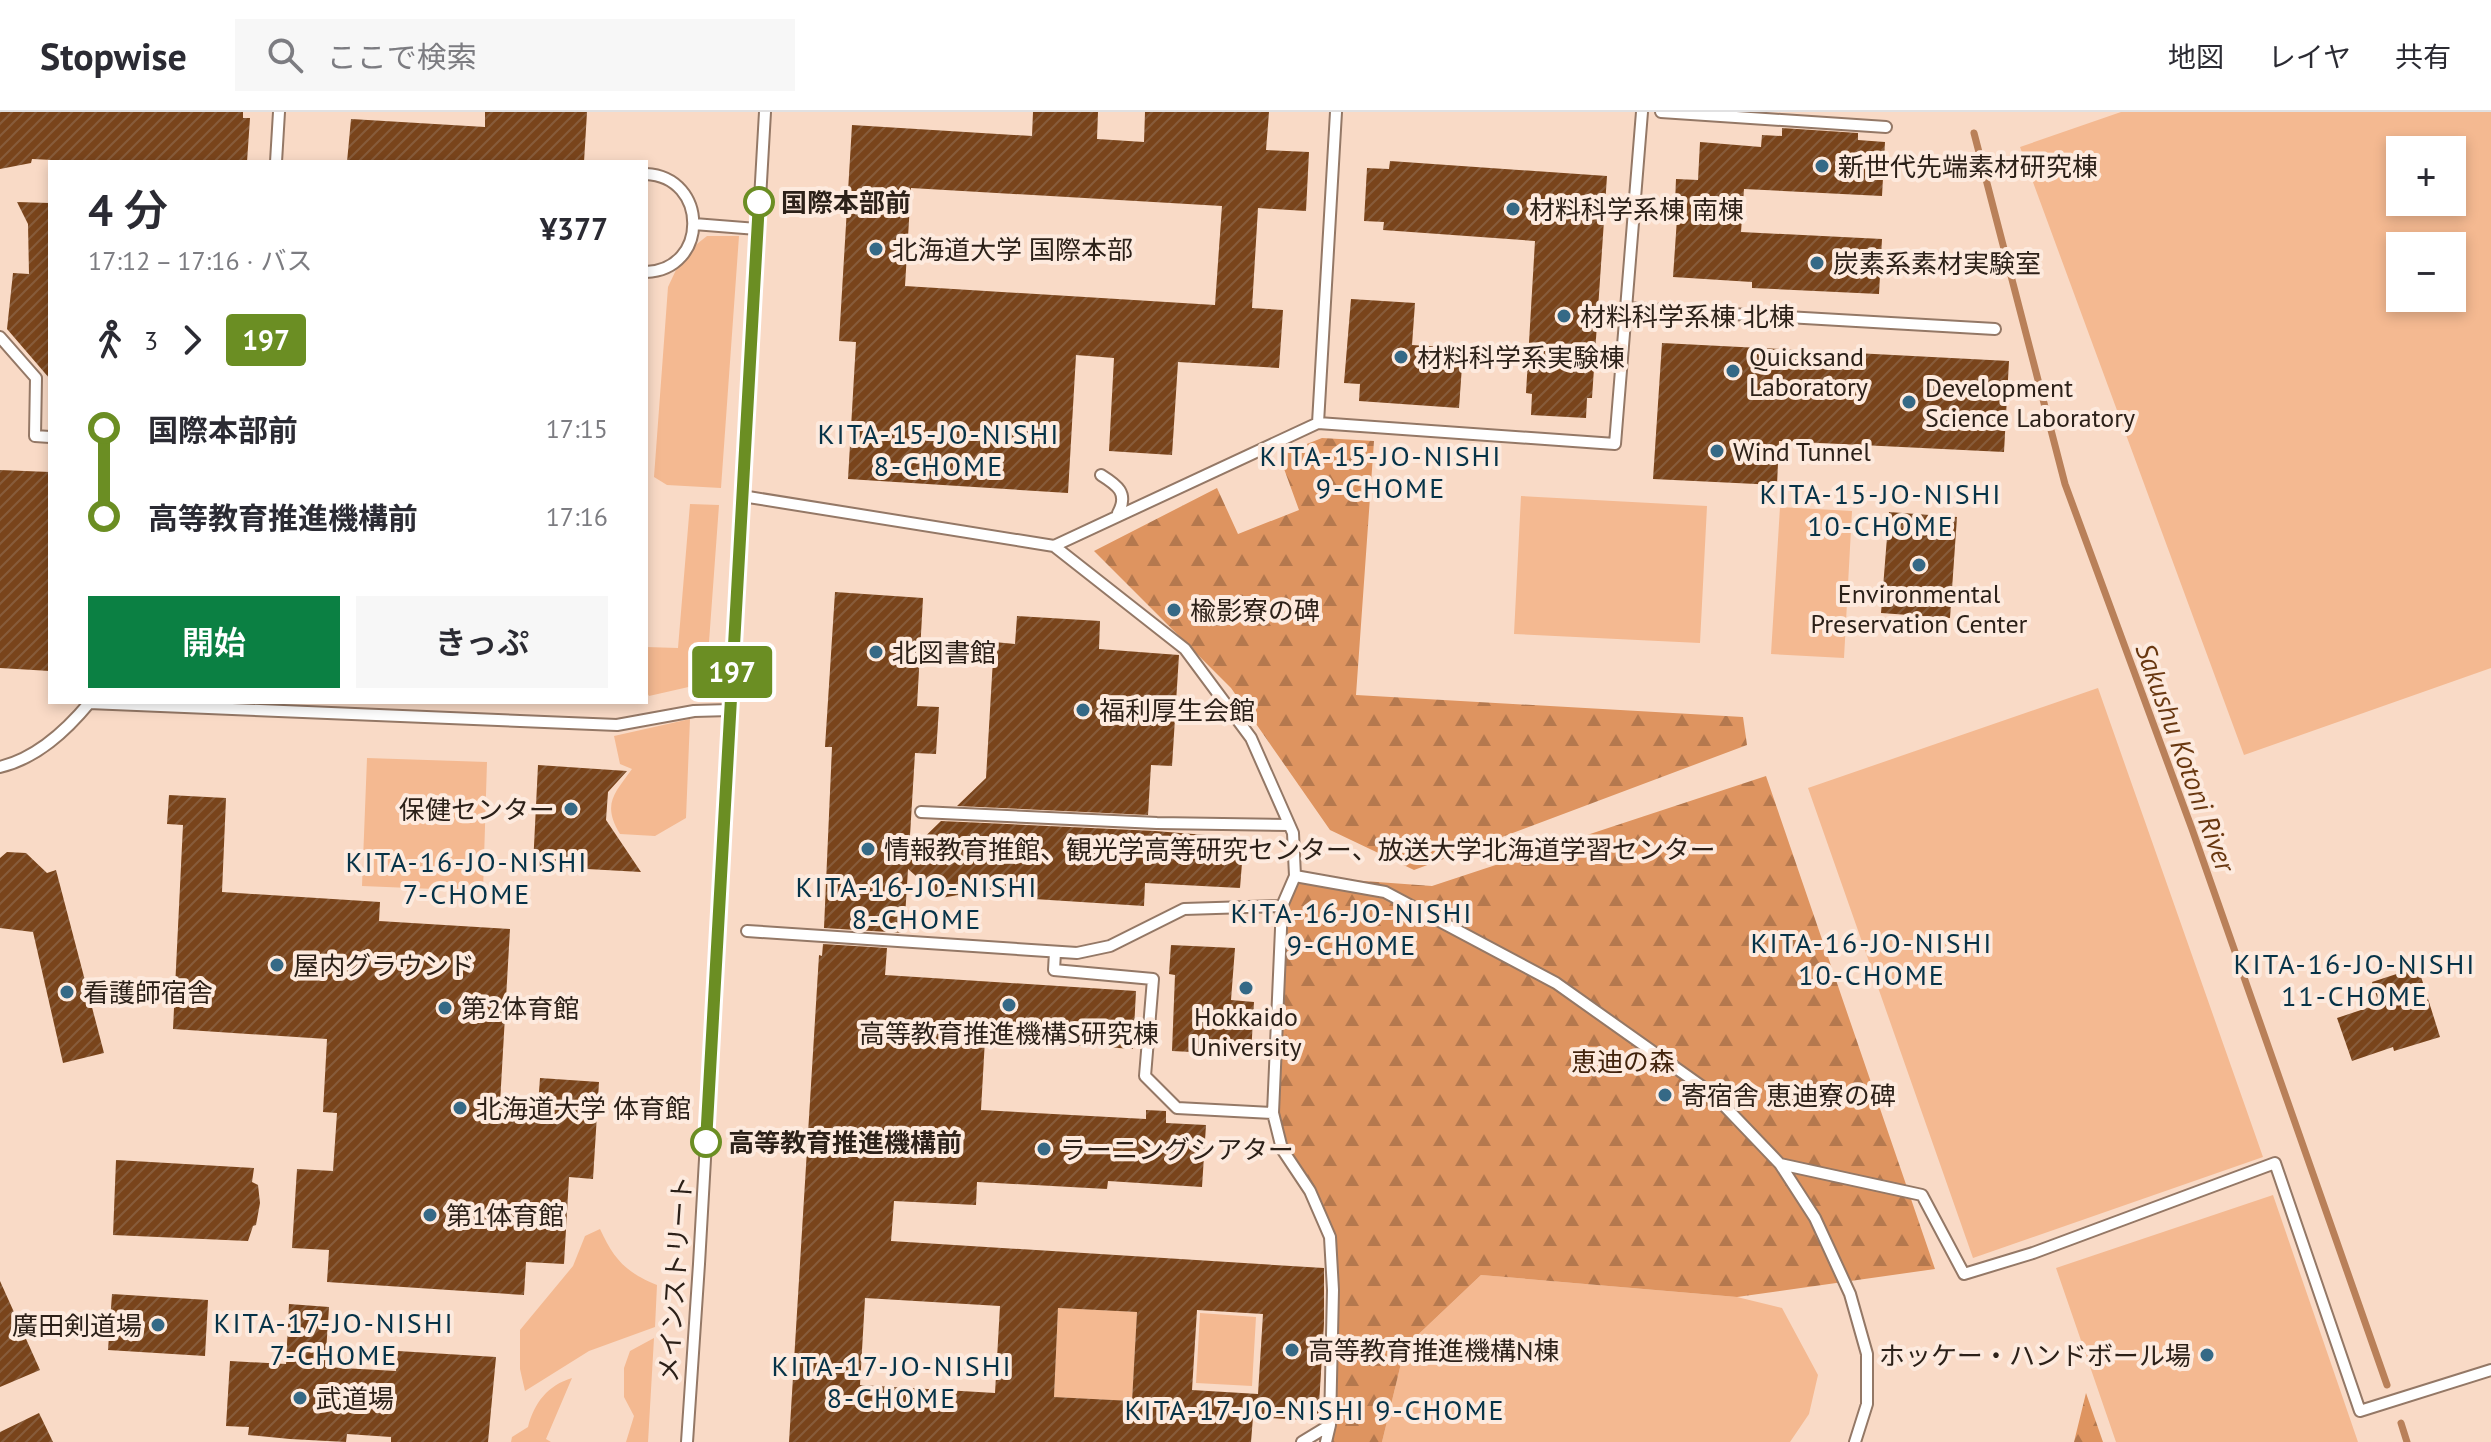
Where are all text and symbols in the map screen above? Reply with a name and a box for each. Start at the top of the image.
search box [235,19,795,91]
text: Stopwise [40,31,187,80]
icon: search [263,33,307,77]
text: ここで検索 [327,37,477,76]
text: 地図 [2168,38,2224,75]
text: レイヤ [2268,38,2351,75]
text: 共有 [2395,38,2451,75]
map controls [2386,136,2466,312]
button: + [2386,136,2466,216]
place label: 新世代先端素材研究棟 [1838,150,2098,183]
marker: 新世代先端素材研究棟 [1813,157,1831,175]
text: 4 分 [88,181,168,238]
place label: 国際本部前 [781,186,911,219]
marker: 国際本部前 [744,187,774,217]
place label: 材料科学系棟 南棟 [1529,193,1744,226]
marker: 材料科学系棟 南棟 [1504,200,1522,218]
text: ¥377 [540,209,608,248]
button: − [2386,232,2466,312]
place label: 北海道大学 国際本部 [892,233,1133,266]
marker: 北海道大学 国際本部 [867,240,885,258]
text: 17:12 – 17:16 · バス [88,244,312,277]
place label: 炭素系素材実験室 [1833,247,2041,280]
marker: 炭素系素材実験室 [1808,254,1826,272]
place label: 材料科学系棟 北棟 [1580,300,1795,333]
marker: 材料科学系棟 北棟 [1555,307,1573,325]
icon: walk [88,318,132,362]
icon: forward [170,318,214,362]
text: 197 [242,321,290,358]
text: 3 [144,324,158,357]
place label: Quicksand Laboratory [1749,340,1868,403]
place label: 材料科学系実験棟 [1417,341,1625,374]
marker: 材料科学系実験棟 [1392,348,1410,366]
marker: Quicksand Laboratory [1724,362,1742,380]
place label: Development Science Laboratory [1925,371,2135,434]
marker: Development Science Laboratory [1900,393,1918,411]
text: 国際本部前 [148,410,298,449]
text: 17:15 [546,412,608,445]
district label: KITA-15-JO-NISHI 8-CHOME [817,415,1061,484]
place label: Wind Tunnel [1733,435,1871,468]
district label: KITA-15-JO-NISHI 9-CHOME [1259,437,1503,506]
marker: Wind Tunnel [1708,442,1726,460]
district label: KITA-15-JO-NISHI 10-CHOME [1759,475,2003,544]
text: 高等教育推進機構前 [148,498,418,537]
text: 17:16 [546,500,608,533]
marker: Environmental Preservation Center [1910,556,1928,574]
place label: Environmental Preservation Center [1811,577,2028,640]
place label: 楡影寮の碑 [1190,594,1320,627]
button: 開始 [88,596,340,688]
button: きっぷ [356,596,608,688]
marker: 楡影寮の碑 [1165,601,1183,619]
place label: 北図書館 [892,636,996,669]
water label: Sakushu Kotoni River [2127,638,2245,878]
marker: 北図書館 [867,643,885,661]
line badge: 197 [686,646,778,698]
text: 197 [708,653,756,690]
place label: 福利厚生会館 [1099,694,1255,727]
marker: 福利厚生会館 [1074,701,1092,719]
place label: 保健センター [399,793,555,826]
marker: 保健センター [562,800,580,818]
place label: 情報教育推館、観光学高等研究センター、放送大学北海道学習センター [884,833,1716,866]
marker: 情報教育推館、観光学高等研究センター、放送大学北海道学習センター [859,840,877,858]
district label: KITA-16-JO-NISHI 7-CHOME [345,843,589,912]
district label: KITA-16-JO-NISHI 8-CHOME [795,868,1039,937]
district label: KITA-16-JO-NISHI 9-CHOME [1230,894,1474,963]
district label: KITA-16-JO-NISHI 10-CHOME [1750,924,1994,993]
district label: KITA-16-JO-NISHI 11-CHOME [2233,945,2477,1014]
place label: 屋内グラウンド [293,949,475,982]
marker: 屋内グラウンド [268,956,286,974]
place label: 看護師宿舎 [83,976,213,1009]
marker: Hokkaido University [1237,979,1255,997]
marker: 看護師宿舎 [58,983,76,1001]
place label: 第2体育館 [461,992,579,1025]
marker: 高等教育推進機構S研究棟 [1000,996,1018,1014]
marker: 第2体育館 [436,999,454,1017]
place label: Hokkaido University [1190,1000,1302,1063]
place label: 高等教育推進機構S研究棟 [859,1017,1159,1050]
park label: 恵迪の森 [1571,1045,1675,1078]
place label: 寄宿舎 恵迪寮の碑 [1681,1079,1896,1112]
marker: 寄宿舎 恵迪寮の碑 [1656,1086,1674,1104]
place label: 北海道大学 体育館 [476,1092,691,1125]
marker: 北海道大学 体育館 [451,1099,469,1117]
place label: 高等教育推進機構前 [728,1126,962,1159]
marker: 高等教育推進機構前 [691,1127,721,1157]
place label: ラーニングシアター [1060,1133,1294,1166]
marker: ラーニングシアター [1035,1140,1053,1158]
street label: メインストリート [651,1174,699,1384]
place label: 第1体育館 [446,1199,564,1232]
marker: 第1体育館 [421,1206,439,1224]
district label: KITA-17-JO-NISHI 7-CHOME [213,1304,455,1373]
place label: 廣田剣道場 [12,1309,142,1342]
marker: 廣田剣道場 [149,1316,167,1334]
place label: 高等教育推進機構N棟 [1308,1334,1560,1367]
place label: ホッケー・ハンドボール場 [1879,1339,2191,1372]
marker: 高等教育推進機構N棟 [1283,1341,1301,1359]
marker: ホッケー・ハンドボール場 [2198,1346,2216,1364]
district label: KITA-17-JO-NISHI 8-CHOME [771,1347,1013,1416]
place label: 武道場 [316,1382,394,1415]
marker: 武道場 [291,1389,309,1407]
district label: KITA-17-JO-NISHI 9-CHOME [1124,1391,1506,1428]

